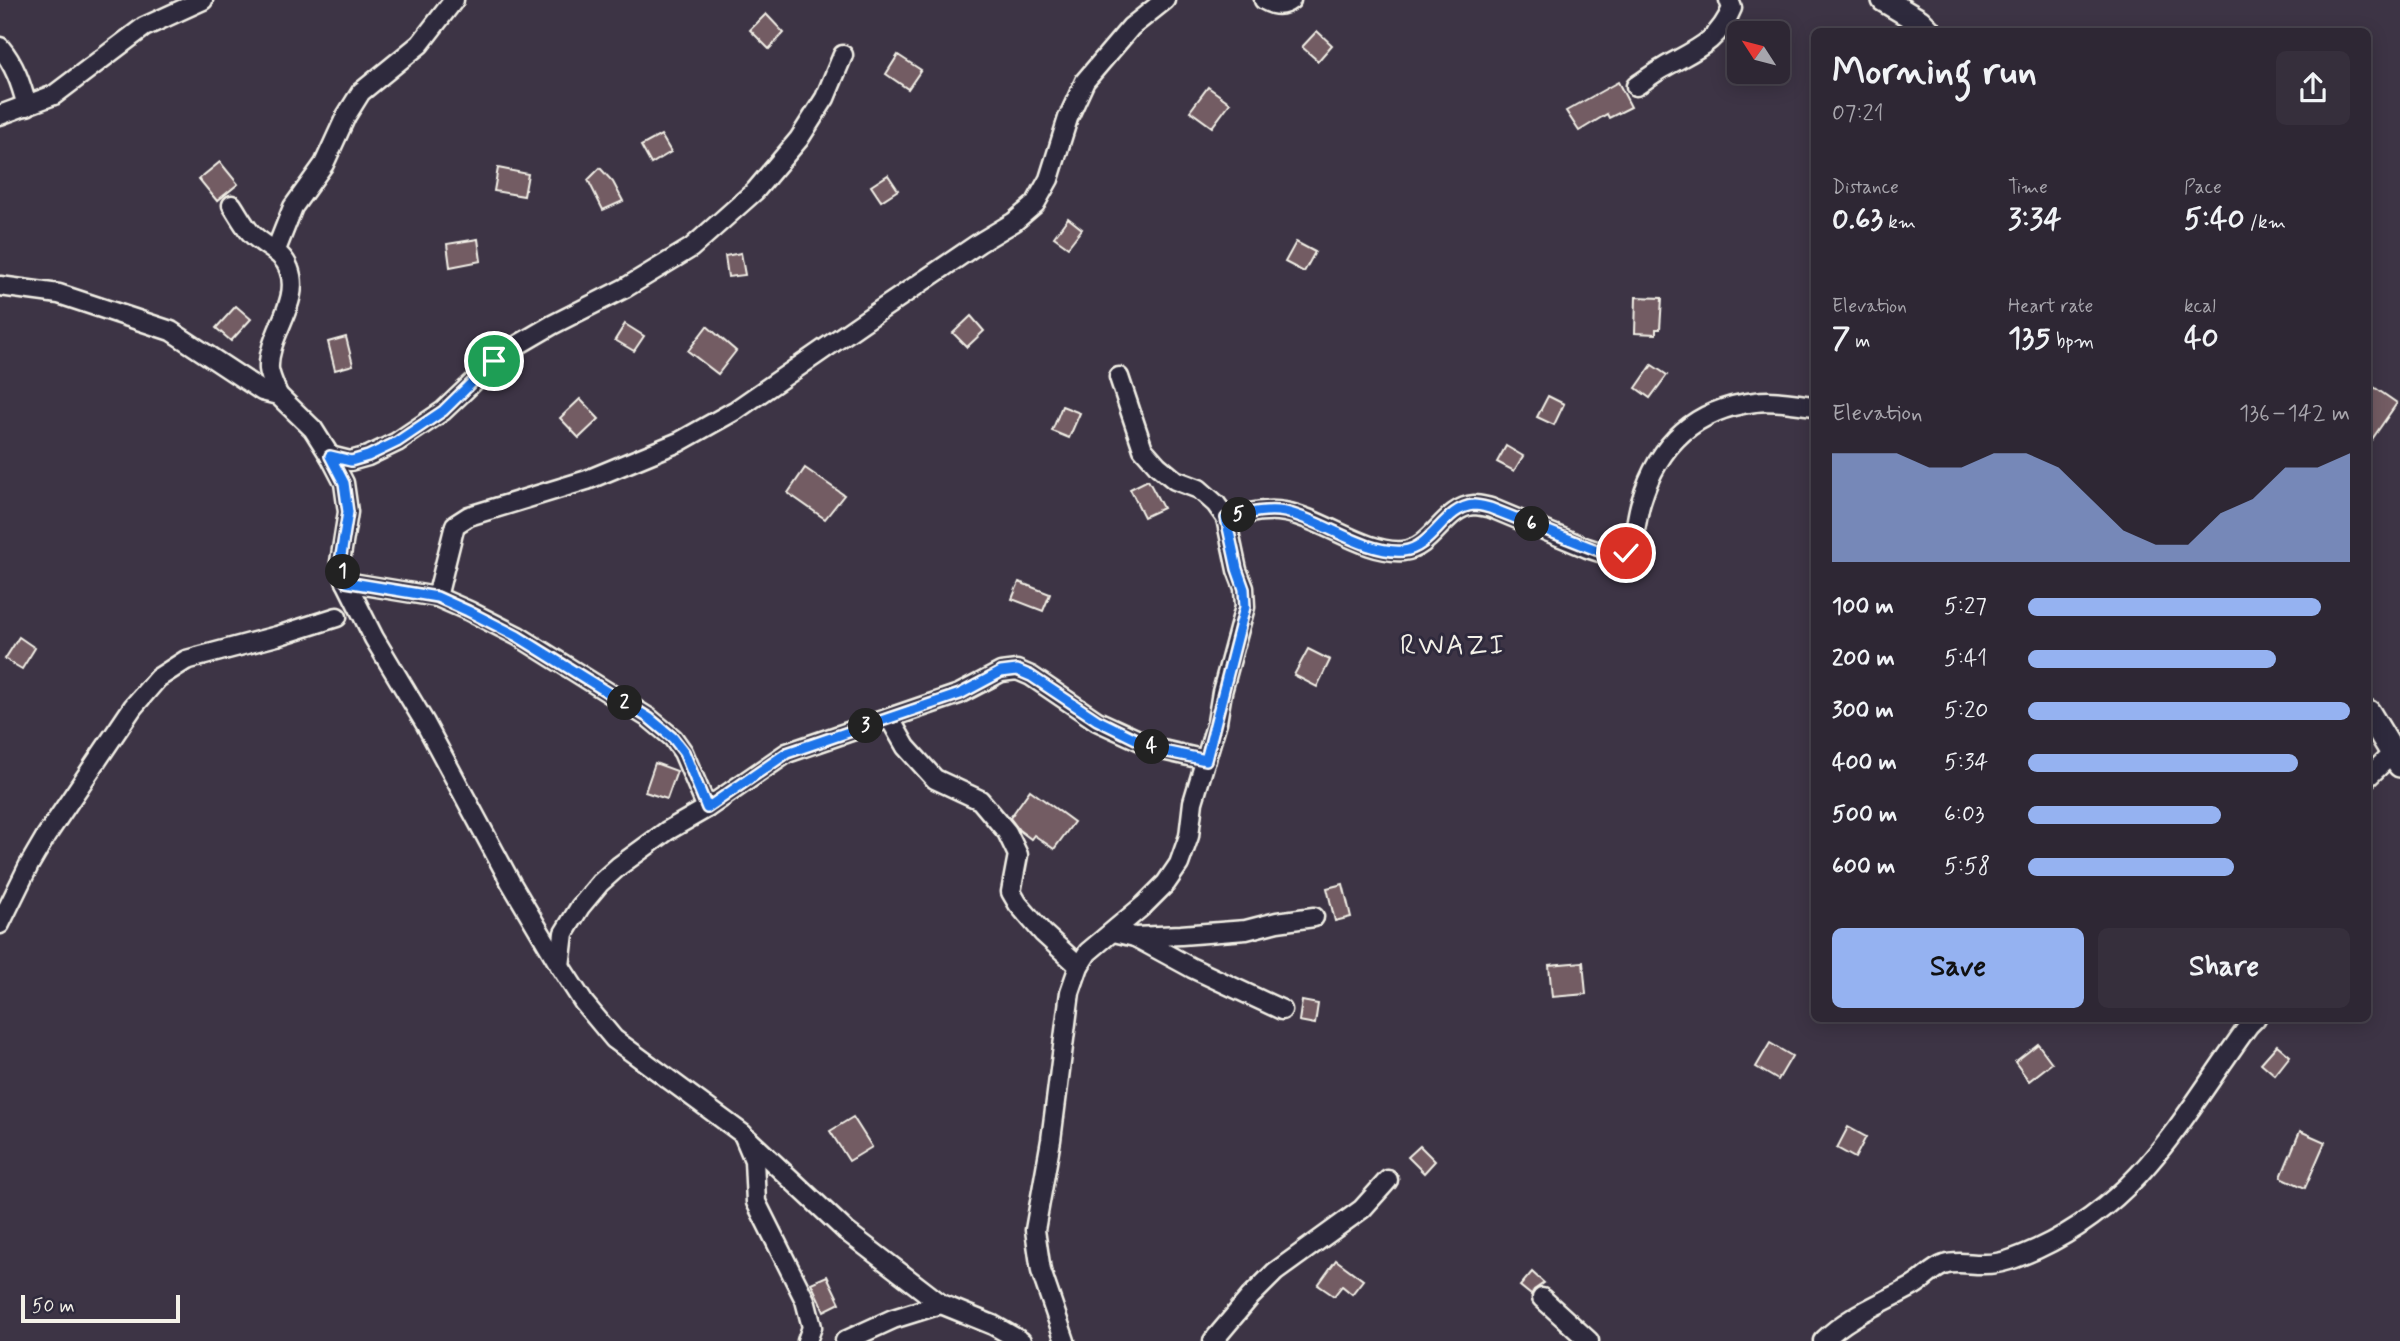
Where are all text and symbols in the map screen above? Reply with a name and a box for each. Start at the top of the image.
north arrow [1727,21,1790,84]
map controls [1727,21,1790,84]
text: Morning run [1832,48,2037,97]
button: share [2276,51,2350,125]
text: 07:21 [1832,99,1884,129]
text: Distance [1832,175,1899,200]
text: Time [2008,175,2048,200]
text: Pace [2184,175,2222,200]
text: 0.63 [1832,200,1883,239]
text: 3:34 [2008,200,2061,239]
text: 5:40 [2184,200,2245,239]
text: km [1883,210,1916,235]
text: /km [2245,210,2286,235]
text: Elevation [1832,294,1907,319]
text: Heart rate [2008,294,2093,319]
text: kcal [2184,294,2216,319]
text: 7 [1832,319,1850,358]
text: 135 [2008,319,2051,358]
text: 40 [2184,319,2219,358]
text: m [1850,329,1870,354]
text: bpm [2051,329,2094,354]
pin [464,331,524,391]
icon: arrive [475,342,513,380]
text: Elevation [1832,399,1923,429]
text: 136–142 m [2239,399,2350,429]
pin: 5 [1222,498,1256,532]
text: 5 [1233,502,1244,527]
pin: 6 [1514,506,1550,542]
text: 6 [1527,511,1536,536]
pin [1596,523,1656,583]
icon: check [1607,534,1645,572]
pin: 1 [326,554,360,590]
text: 1 [338,559,347,584]
text: 100 m [1832,592,1894,622]
text: 5:27 [1944,592,1987,622]
district label: RWAZI [1400,628,1506,665]
text: 200 m [1832,644,1895,674]
text: 5:41 [1944,644,1987,674]
pin: 2 [608,686,642,720]
text: 2 [620,690,629,715]
text: 300 m [1832,696,1894,726]
text: 5:20 [1944,696,1988,726]
pin: 3 [848,708,884,744]
text: 3 [861,713,870,738]
pin: 4 [1134,730,1170,764]
text: 4 [1146,734,1157,759]
text: 400 m [1832,748,1897,778]
text: 5:34 [1944,748,1988,778]
text: 500 m [1832,800,1897,830]
text: 6:03 [1944,800,1985,830]
text: 600 m [1832,852,1895,882]
text: 5:58 [1944,852,1990,882]
button: Save [1832,928,2084,1008]
button: Share [2098,928,2350,1008]
scale bar [21,1292,180,1324]
text: 50 m [32,1294,75,1319]

